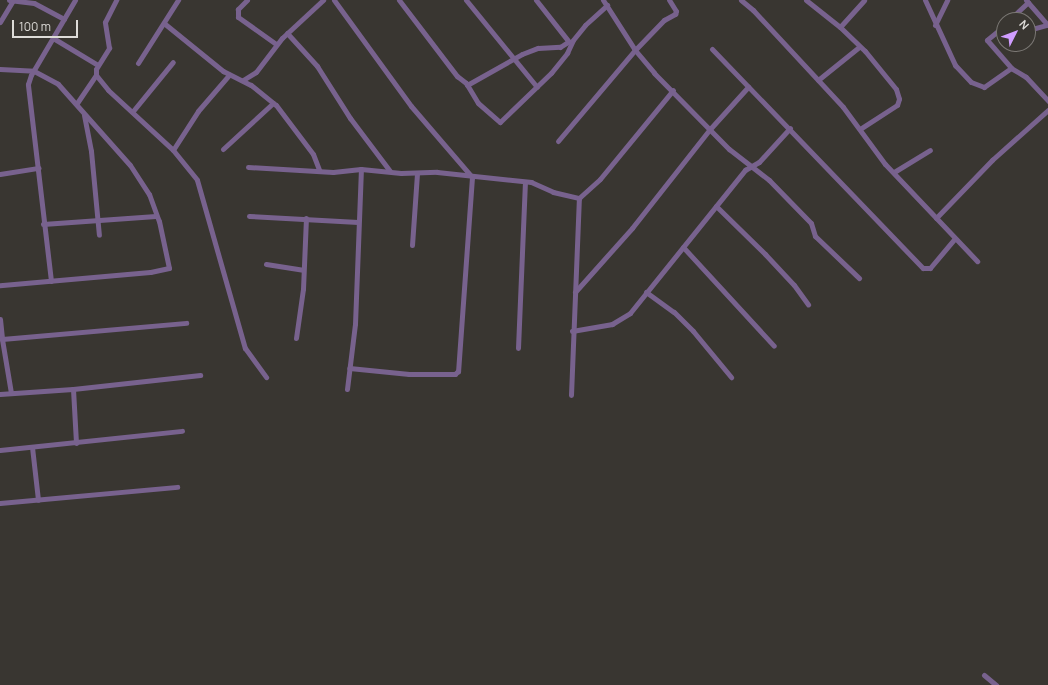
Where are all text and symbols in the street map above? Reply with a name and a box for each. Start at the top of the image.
scale bar [14,12,80,38]
north arrow [996,12,1036,52]
text: N [1016,16,1033,32]
text: 100 m [19,18,51,35]

